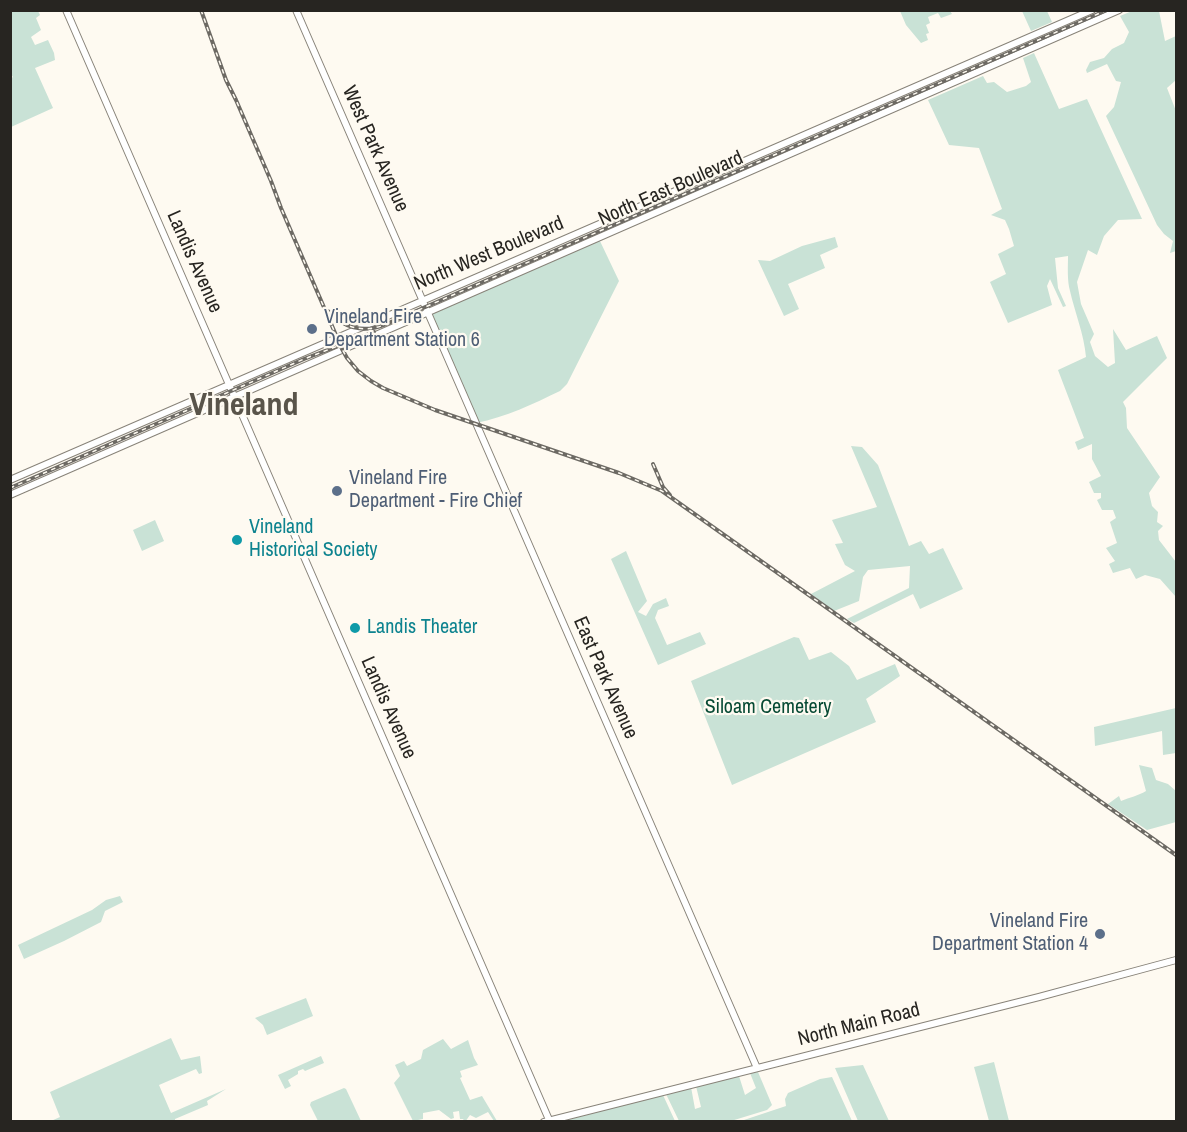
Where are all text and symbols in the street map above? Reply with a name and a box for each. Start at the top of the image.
street label: West Park Avenue [337,82,413,216]
street label: North East Boulevard [595,146,747,232]
street label: Landis Avenue [161,207,227,317]
street label: North West Boulevard [411,212,567,296]
place label: Vineland Fire Department Station 6 [324,306,480,353]
marker: Vineland Fire Department Station 6 [305,322,319,336]
district label: Vineland [190,387,298,425]
place label: Vineland Fire Department - Fire Chief [349,467,522,514]
marker: Vineland Fire Department - Fire Chief [330,484,344,498]
place label: Vineland Historical Society [249,516,378,563]
marker: Vineland Historical Society [230,533,244,547]
street label: East Park Avenue [567,613,643,743]
place label: Landis Theater [367,616,477,640]
marker: Landis Theater [348,621,362,635]
street label: Landis Avenue [355,653,421,763]
park label: Siloam Cemetery [705,696,831,720]
place label: Vineland Fire Department Station 4 [932,910,1088,957]
marker: Vineland Fire Department Station 4 [1093,927,1107,941]
street label: North Main Road [796,998,922,1052]

